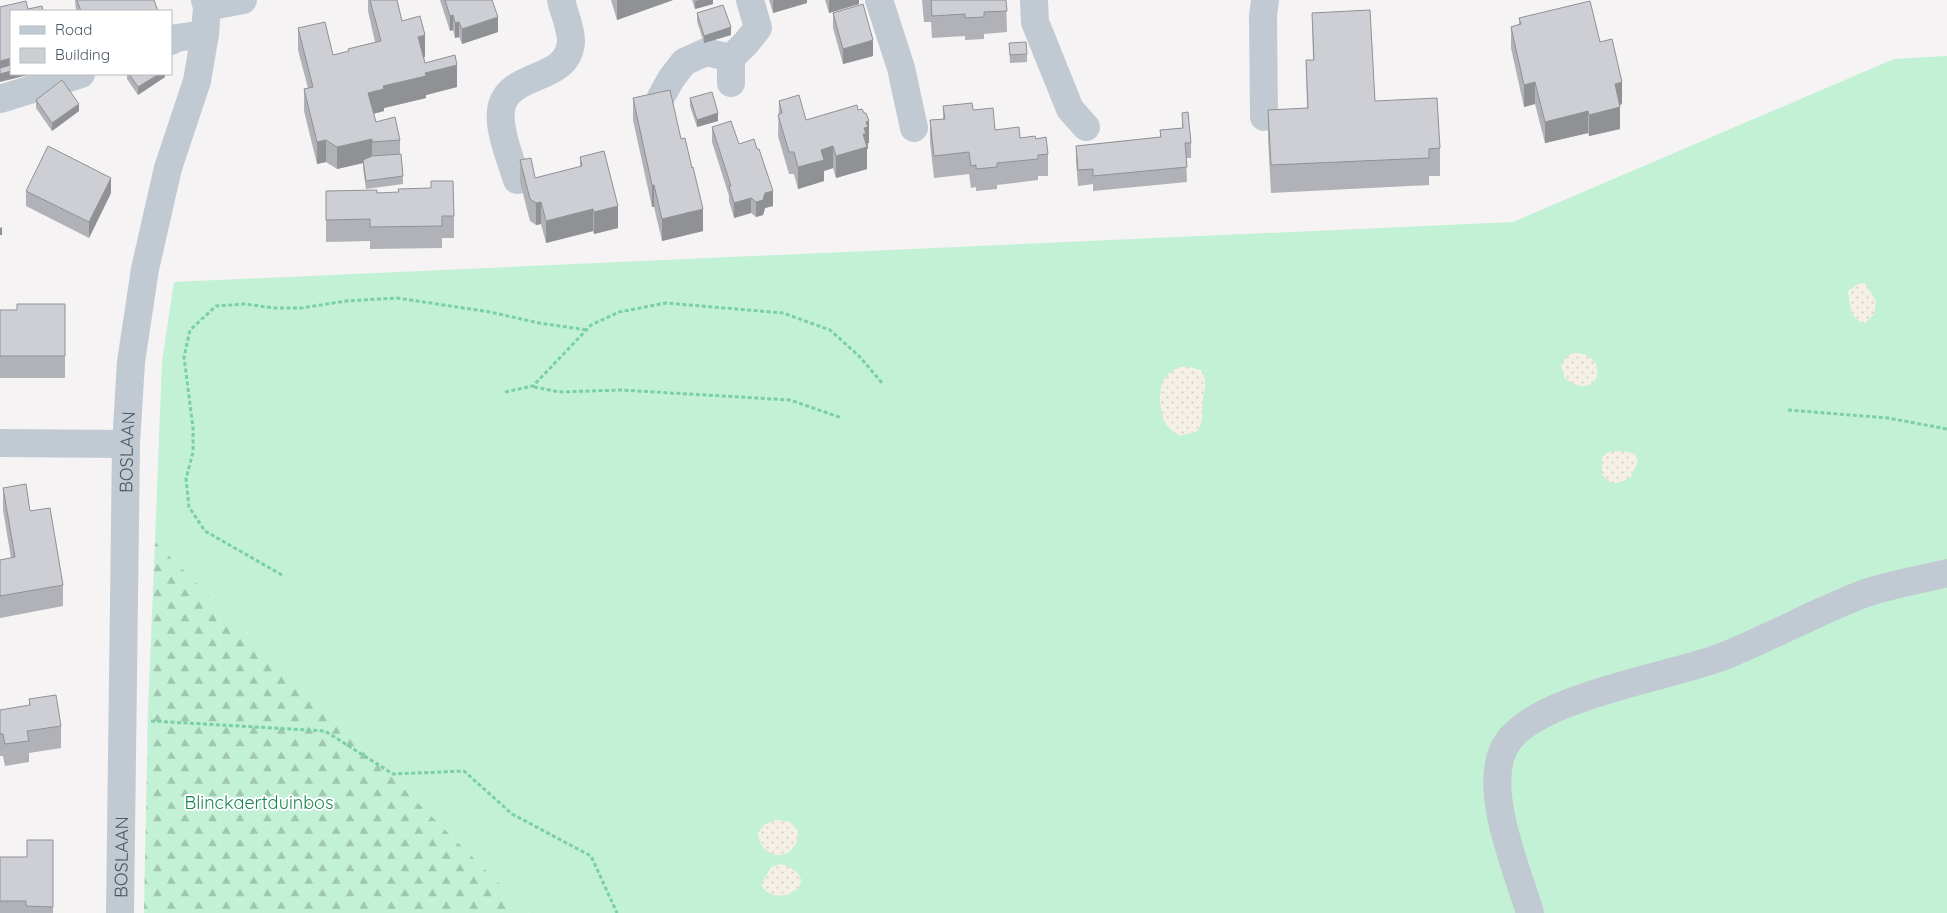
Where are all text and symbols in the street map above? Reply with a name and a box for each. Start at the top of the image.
legend [10,10,172,75]
text: Road [55,20,92,39]
text: Building [55,45,110,64]
street label: BOSLAAN [114,411,139,493]
park label: Blinckaertduinbos [185,791,333,814]
street label: BOSLAAN [109,816,133,898]

